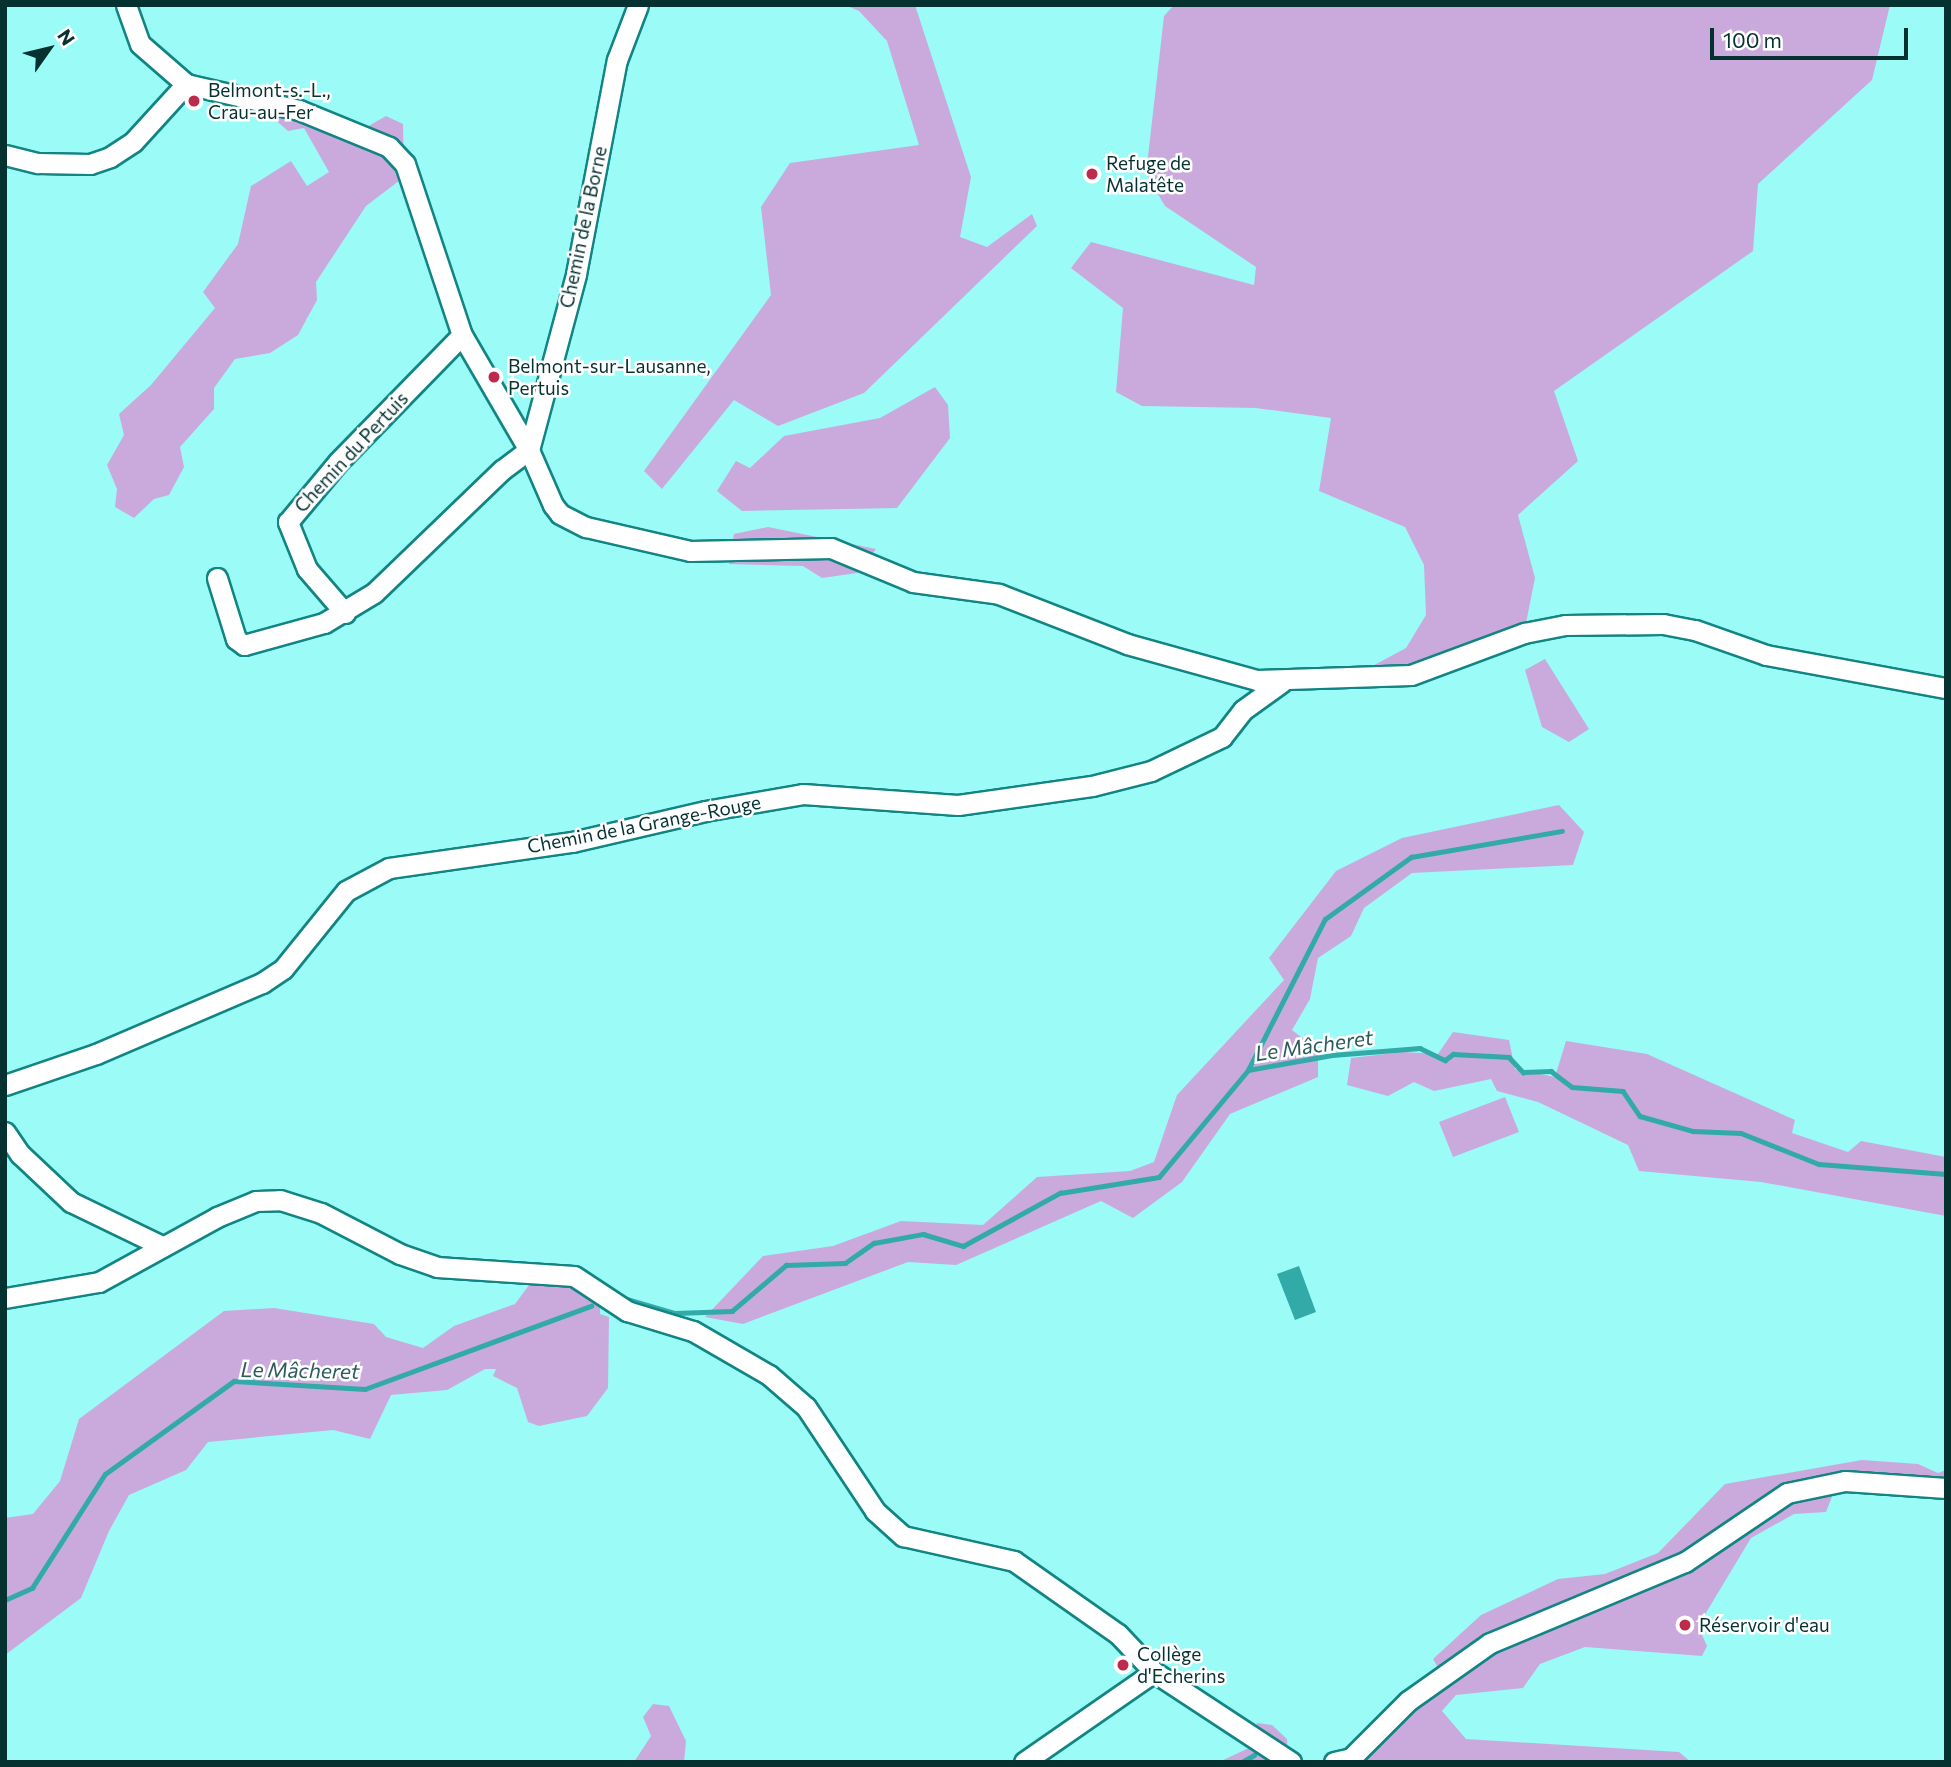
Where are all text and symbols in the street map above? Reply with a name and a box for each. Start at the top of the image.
north arrow [14,14,84,84]
scale bar [1713,14,1911,58]
text: N [53,25,80,49]
text: 100 m [1723,27,1782,52]
place label: Belmont-s.-L., Crau-au-Fer [208,79,330,123]
marker: Belmont-s.-L., Crau-au-Fer [186,93,202,109]
street label: Chemin de la Borne [555,144,611,310]
place label: Refuge de Malatête [1106,152,1191,196]
marker: Refuge de Malatête [1084,166,1100,182]
place label: Belmont-sur-Lausanne, Pertuis [508,355,711,399]
marker: Belmont-sur-Lausanne, Pertuis [486,369,502,385]
street label: Chemin du Pertuis [289,387,413,517]
street label: Chemin de la Grange-Rouge [525,790,763,858]
water label: Le Mâcheret [1253,1024,1375,1066]
water label: Le Mâcheret [240,1356,360,1384]
place label: Réservoir d'eau [1699,1614,1830,1636]
marker: Réservoir d'eau [1677,1617,1693,1633]
place label: Collège d'Echerins [1137,1643,1225,1687]
marker: Collège d'Echerins [1115,1657,1131,1673]

